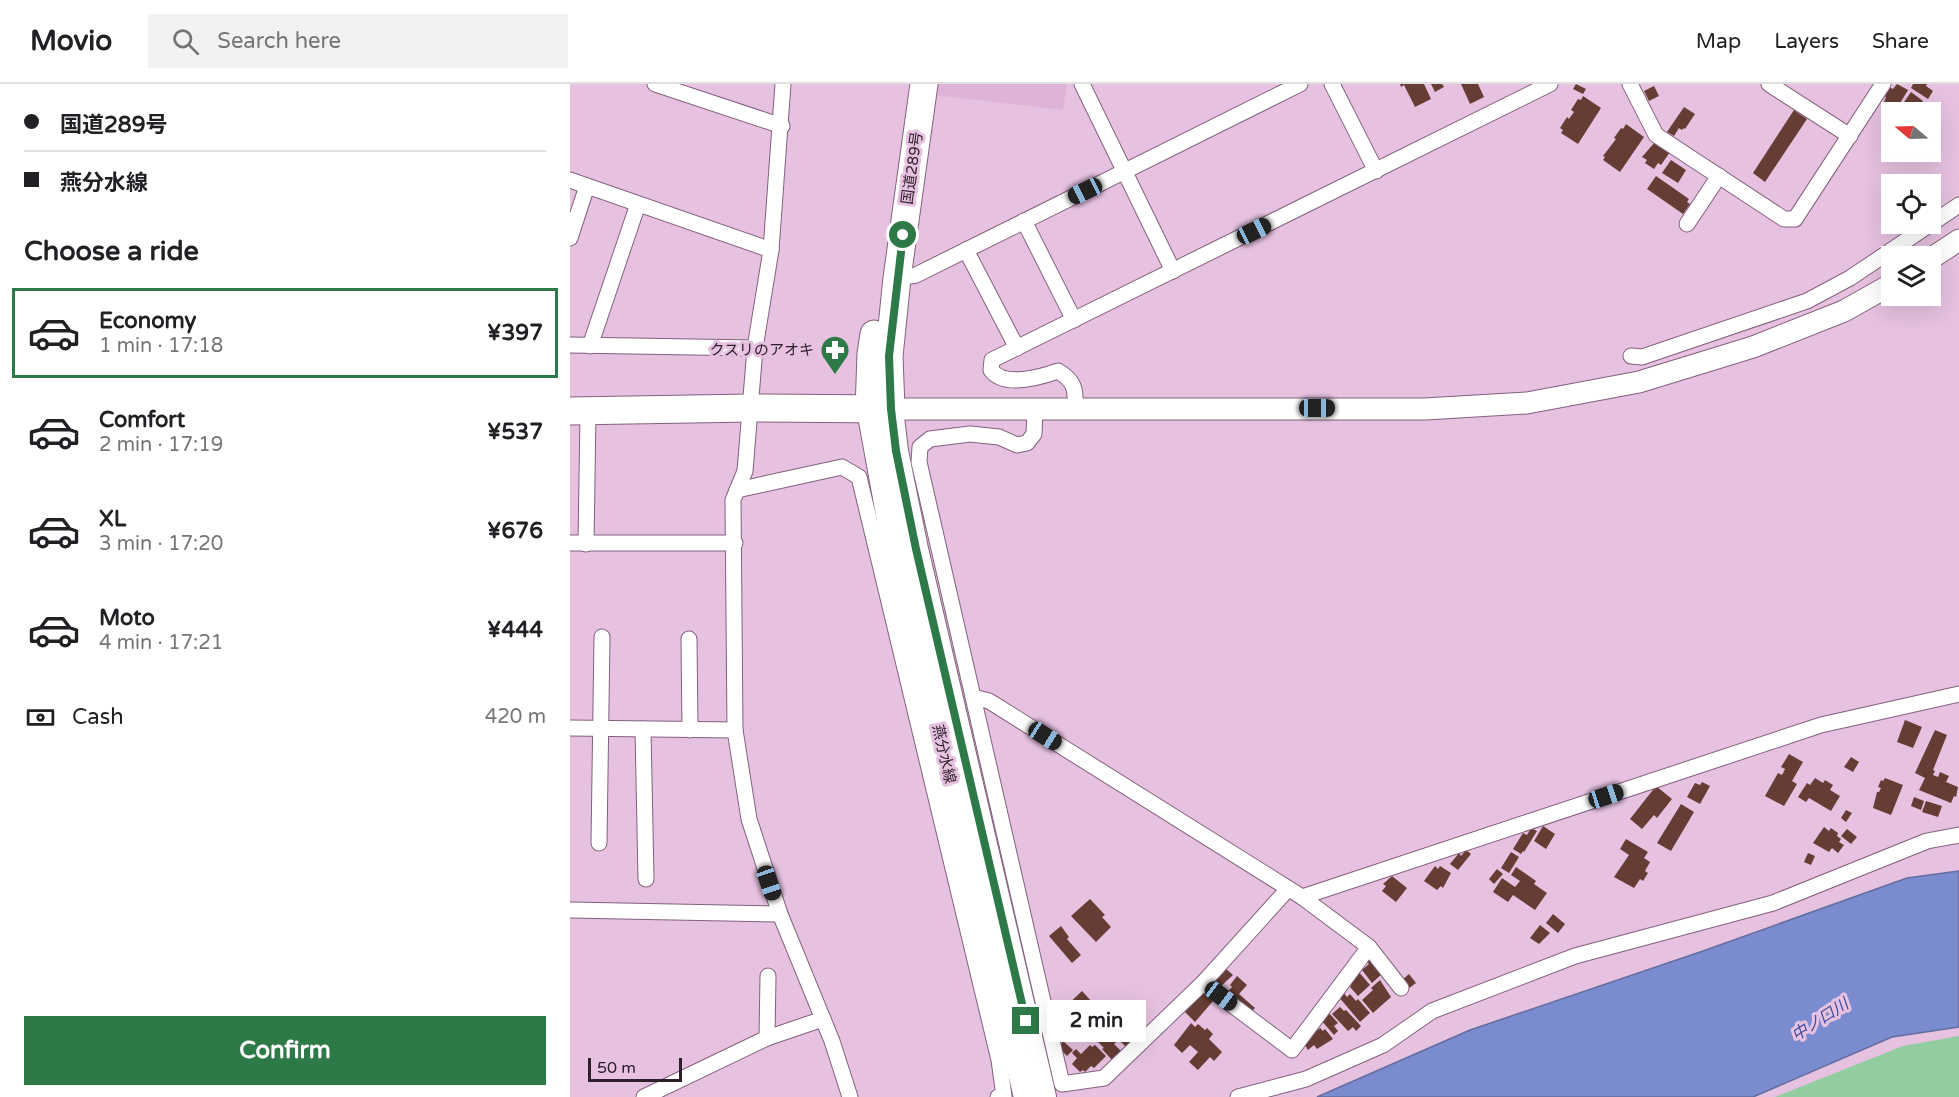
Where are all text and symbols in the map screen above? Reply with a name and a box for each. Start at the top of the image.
search box [148,14,568,68]
text: Movio [30,24,112,58]
icon: search [169,25,202,58]
text: Search here [217,28,341,54]
text: Map [1696,29,1741,54]
text: Layers [1774,29,1839,54]
text: Share [1872,29,1929,54]
north arrow [1881,102,1941,162]
map controls [1881,102,1941,306]
text: 国道289号 [60,112,167,138]
street label: 国道289号 [898,130,926,206]
text: 燕分水線 [60,170,148,196]
button: locate [1881,174,1941,234]
car [1065,175,1105,207]
car [1234,215,1274,247]
route start [889,221,916,248]
text: Choose a ride [24,235,199,268]
button: layers [1881,246,1941,306]
icon: car [27,306,81,360]
text: Economy [99,308,196,334]
text: ¥397 [487,320,543,346]
text: 1 min · 17:18 [99,334,223,358]
pharmacy icon: クスリのアオキ [819,334,851,376]
place label: クスリのアオキ [709,341,814,359]
car [1299,399,1335,417]
icon: car [27,405,81,459]
text: Comfort [99,407,185,433]
text: ¥537 [487,419,543,445]
text: 2 min · 17:19 [99,433,223,457]
icon: car [27,504,81,558]
text: XL [99,506,126,532]
text: ¥676 [487,518,543,544]
text: 3 min · 17:20 [99,532,223,556]
icon: car [27,603,81,657]
text: Moto [99,605,155,631]
text: ¥444 [487,617,543,643]
text: 4 min · 17:21 [99,631,223,655]
icon: cash [24,701,57,734]
text: Cash [72,704,124,730]
text: 420 m [485,705,546,729]
car [1025,719,1065,753]
street label: 燕分水線 [928,723,960,785]
car [1586,782,1626,810]
car [755,863,783,903]
car [1201,978,1241,1014]
water label: 中ノ口川 [1788,993,1854,1046]
callout: 2 min [1047,1000,1146,1042]
route end [1012,1007,1039,1034]
text: 2 min [1070,1009,1123,1033]
button: Confirm [24,1016,546,1085]
scale bar [588,1055,682,1082]
text: 50 m [597,1058,636,1078]

